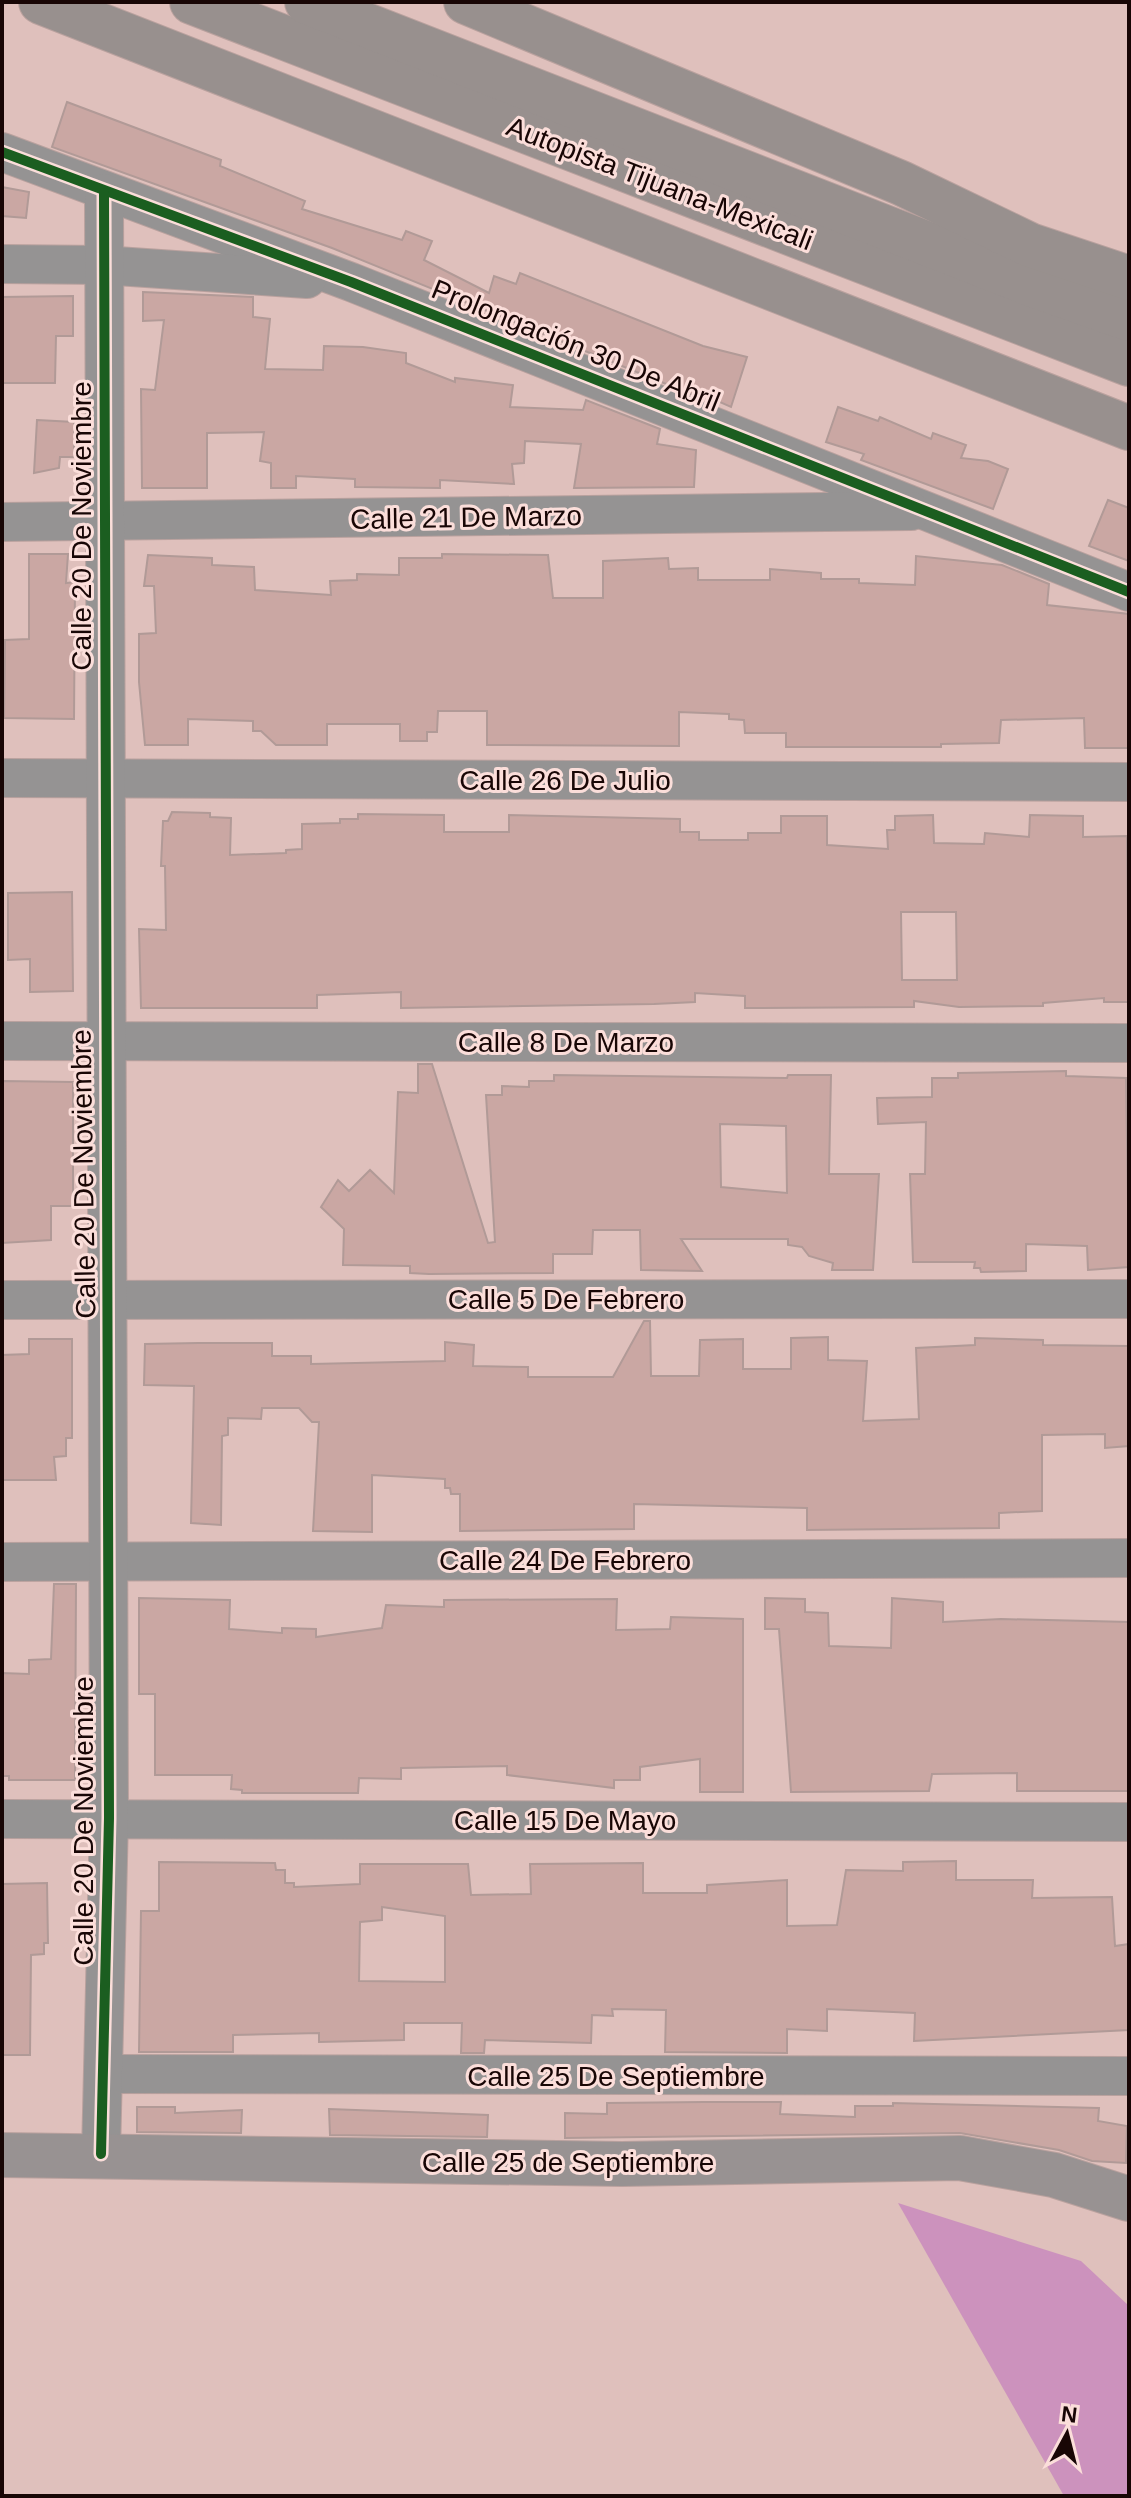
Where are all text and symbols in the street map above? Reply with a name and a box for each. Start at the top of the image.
street label: Autopista Tijuana-Mexicali [502,111,817,256]
street label: Prolongación 30 De Abril [427,273,724,418]
street label: Calle 20 De Noviembre [66,381,97,671]
street label: Calle 21 De Marzo [350,500,582,535]
street label: Calle 26 De Julio [459,765,671,796]
street label: Calle 8 De Marzo [458,1027,674,1058]
street label: Calle 20 De Noviembre [65,1029,102,1319]
street label: Calle 5 De Febrero [448,1284,684,1315]
street label: Calle 24 De Febrero [439,1545,691,1576]
street label: Calle 20 De Noviembre [68,1676,99,1966]
street label: Calle 15 De Mayo [454,1805,676,1836]
street label: Calle 25 De Septiembre [467,2061,765,2092]
street label: Calle 25 de Septiembre [422,2147,714,2178]
north arrow [1027,2394,1107,2474]
text: N [1060,2401,1079,2428]

